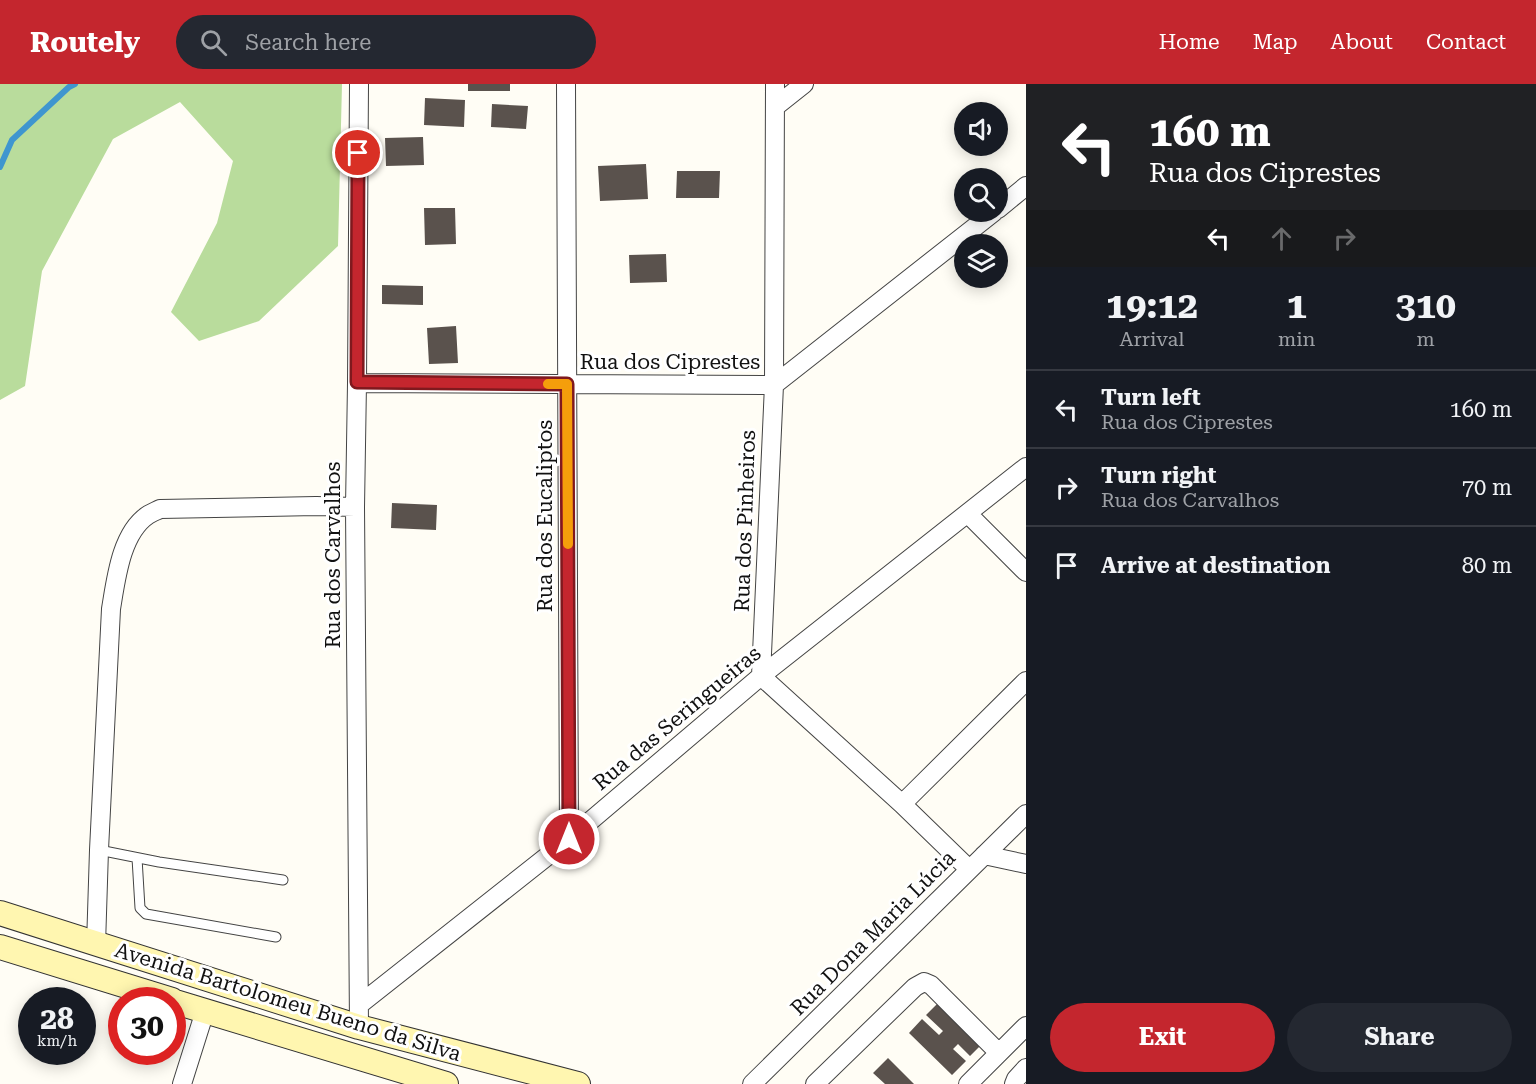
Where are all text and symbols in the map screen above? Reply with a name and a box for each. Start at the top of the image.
search box [176,15,596,69]
text: Routely [30,26,140,59]
icon: search [197,26,230,59]
text: Search here [245,30,371,55]
text: Home [1159,30,1220,54]
text: Map [1253,30,1298,54]
text: About [1331,30,1393,54]
text: Contact [1426,30,1506,54]
map controls [954,102,1008,288]
button: sound [954,102,1008,156]
text: 160 m [1149,107,1271,156]
icon: left [1050,108,1128,186]
pin [332,127,383,178]
icon: arrive [341,136,374,169]
text: Rua dos Ciprestes [1149,157,1381,189]
button: search [954,168,1008,222]
icon: left [1202,222,1235,255]
icon: ahead [1265,222,1298,255]
icon: right [1328,222,1361,255]
button: layers [954,234,1008,288]
text: 19:12 [1106,285,1198,327]
text: 1 [1287,285,1307,327]
text: 310 [1396,285,1456,327]
text: Arrival [1119,327,1184,351]
text: min [1278,327,1315,351]
text: m [1417,327,1435,351]
street label: Rua dos Ciprestes [580,350,760,374]
text: Turn left [1101,385,1201,410]
icon: left [1050,393,1083,426]
text: 160 m [1449,397,1512,422]
text: Rua dos Ciprestes [1101,410,1273,434]
street label: Rua dos Eucaliptos [533,420,557,612]
street label: Rua dos Pinheiros [730,430,760,612]
street label: Rua dos Carvalhos [321,461,345,649]
text: Turn right [1101,463,1216,488]
icon: right [1050,471,1083,504]
text: 70 m [1462,475,1512,500]
text: Rua dos Carvalhos [1101,488,1279,512]
icon: arrive [1050,549,1083,582]
text: Arrive at destination [1101,553,1330,578]
text: 80 m [1462,553,1512,578]
street label: Rua das Seringueiras [588,641,766,795]
position arrow [537,807,601,871]
street label: Rua Dona Maria Lúcia [786,845,961,1020]
street label: Avenida Bartolomeu Bueno da Silva [112,938,465,1066]
speed limit sign: 30 [108,987,186,1065]
text: 28 [40,1001,74,1036]
button: Exit [1050,1003,1275,1072]
button: Share [1287,1003,1512,1072]
text: km/h [37,1032,77,1050]

